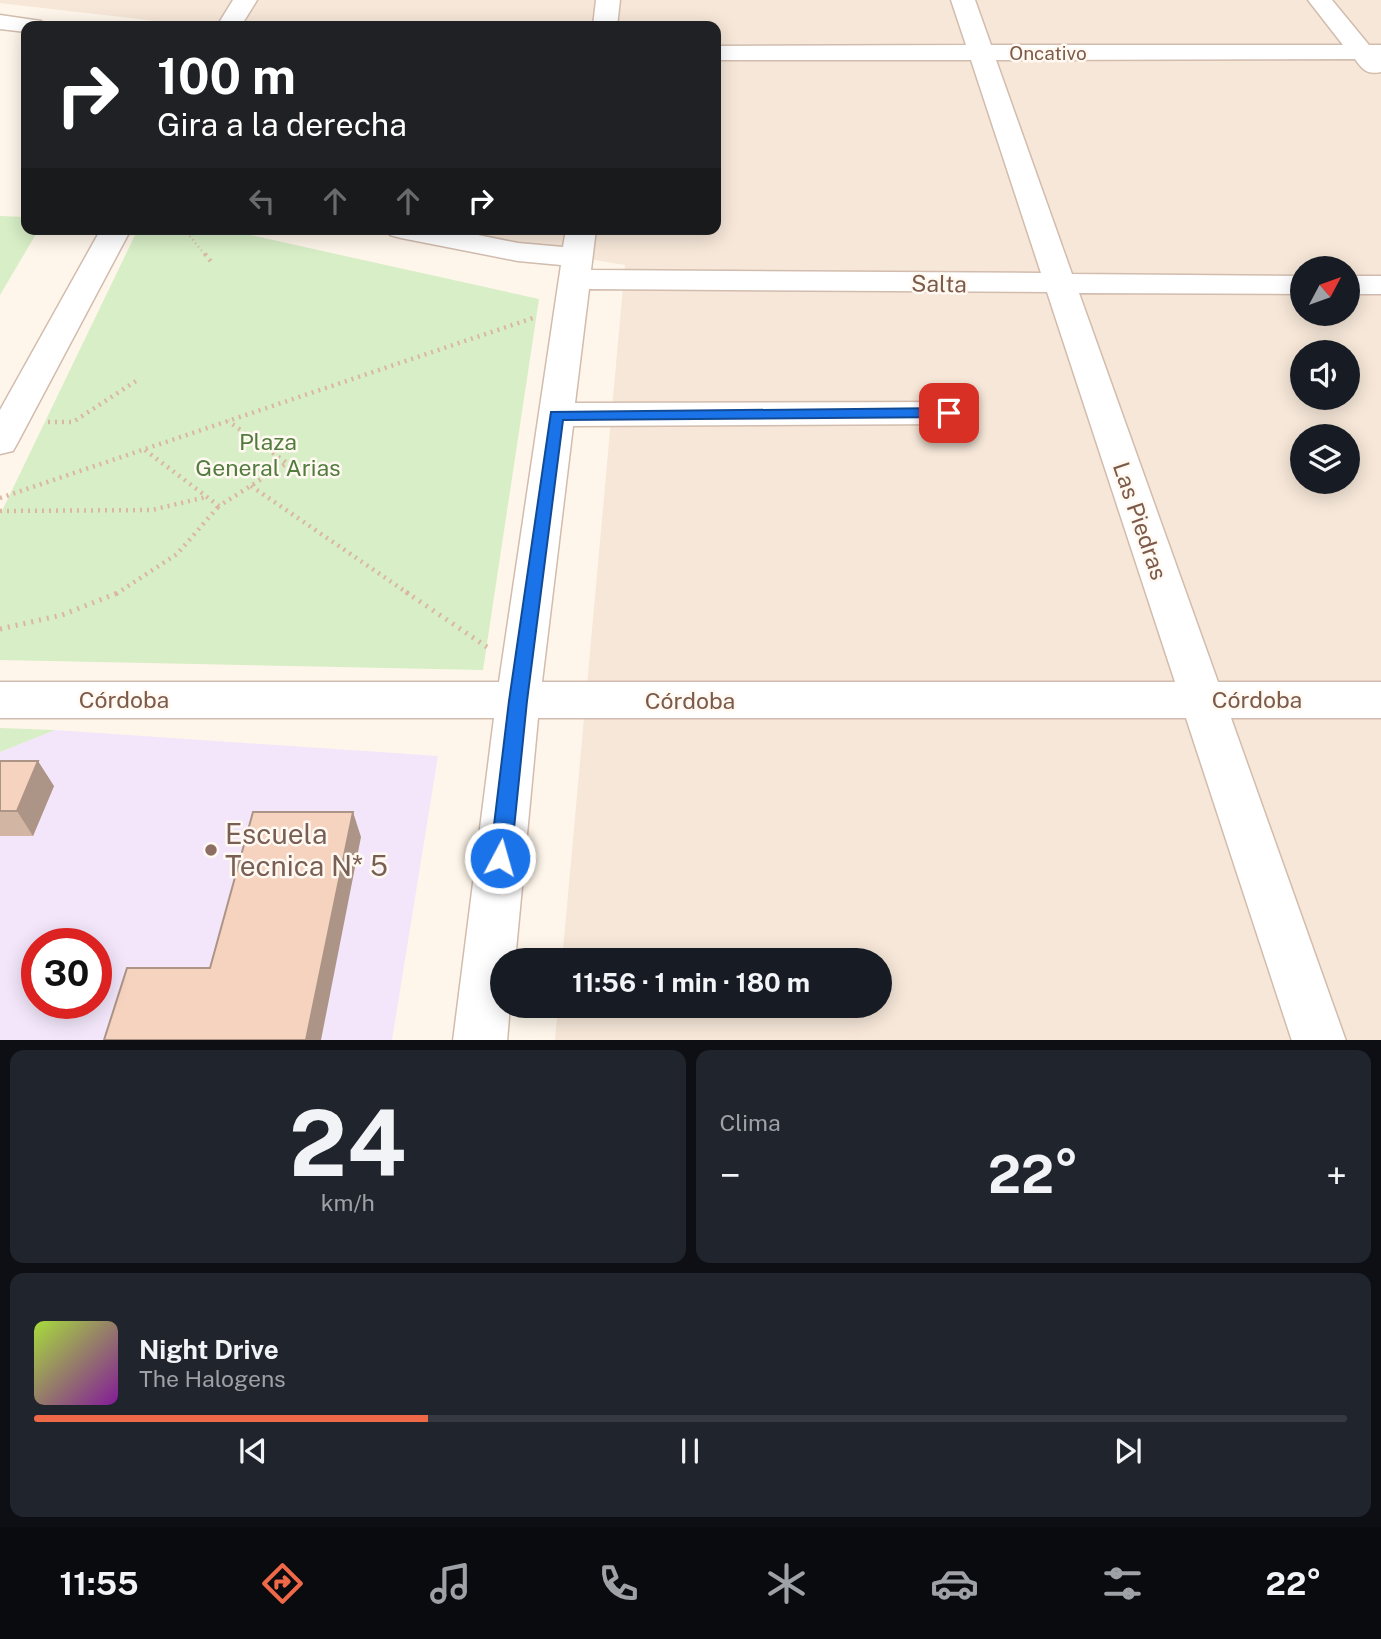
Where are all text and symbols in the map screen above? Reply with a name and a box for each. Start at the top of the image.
street label: Oncativo [1009,42,1087,64]
text: 100 m [157,47,296,105]
icon: right [42,49,133,140]
text: Gira a la derecha [157,106,407,143]
icon: left [243,182,281,220]
icon: ahead [316,182,354,220]
icon: ahead [389,182,427,220]
icon: right [462,182,500,220]
north arrow [1290,256,1360,326]
map controls [1290,256,1360,494]
street label: Salta [911,270,967,297]
button: sound [1290,340,1360,410]
pin [919,383,979,443]
icon: arrive [930,394,968,432]
button: layers [1290,424,1360,494]
park label: Plaza General Arias [195,428,341,481]
street label: Las Piedras [1108,458,1173,583]
street label: Córdoba [79,686,169,713]
street label: Córdoba [1212,686,1302,713]
street label: Córdoba [645,687,735,714]
place label: Escuela Tecnica N* 5 [225,817,388,882]
position arrow [463,821,537,895]
marker: Escuela Tecnica N* 5 [203,842,219,858]
speed limit sign: 30 [21,928,112,1019]
text: 11:56 · 1 min · 180 m [572,967,810,998]
text: 24 [289,1090,406,1196]
text: Clima [720,1109,781,1136]
text: 22° [988,1144,1079,1205]
text: − [720,1153,741,1198]
text: + [1326,1153,1347,1198]
text: km/h [321,1189,375,1216]
text: Night Drive [139,1334,279,1365]
text: The Halogens [139,1365,286,1392]
icon: previous [234,1432,272,1470]
icon: pause [671,1432,709,1470]
icon: next [1109,1432,1147,1470]
icon: directions [258,1559,307,1608]
icon: music [426,1559,475,1608]
icon: phone [594,1559,643,1608]
icon: climate [762,1559,811,1608]
icon: car [930,1559,979,1608]
icon: filters [1098,1559,1147,1608]
text: 11:55 [59,1565,139,1602]
text: 22° [1266,1565,1321,1602]

